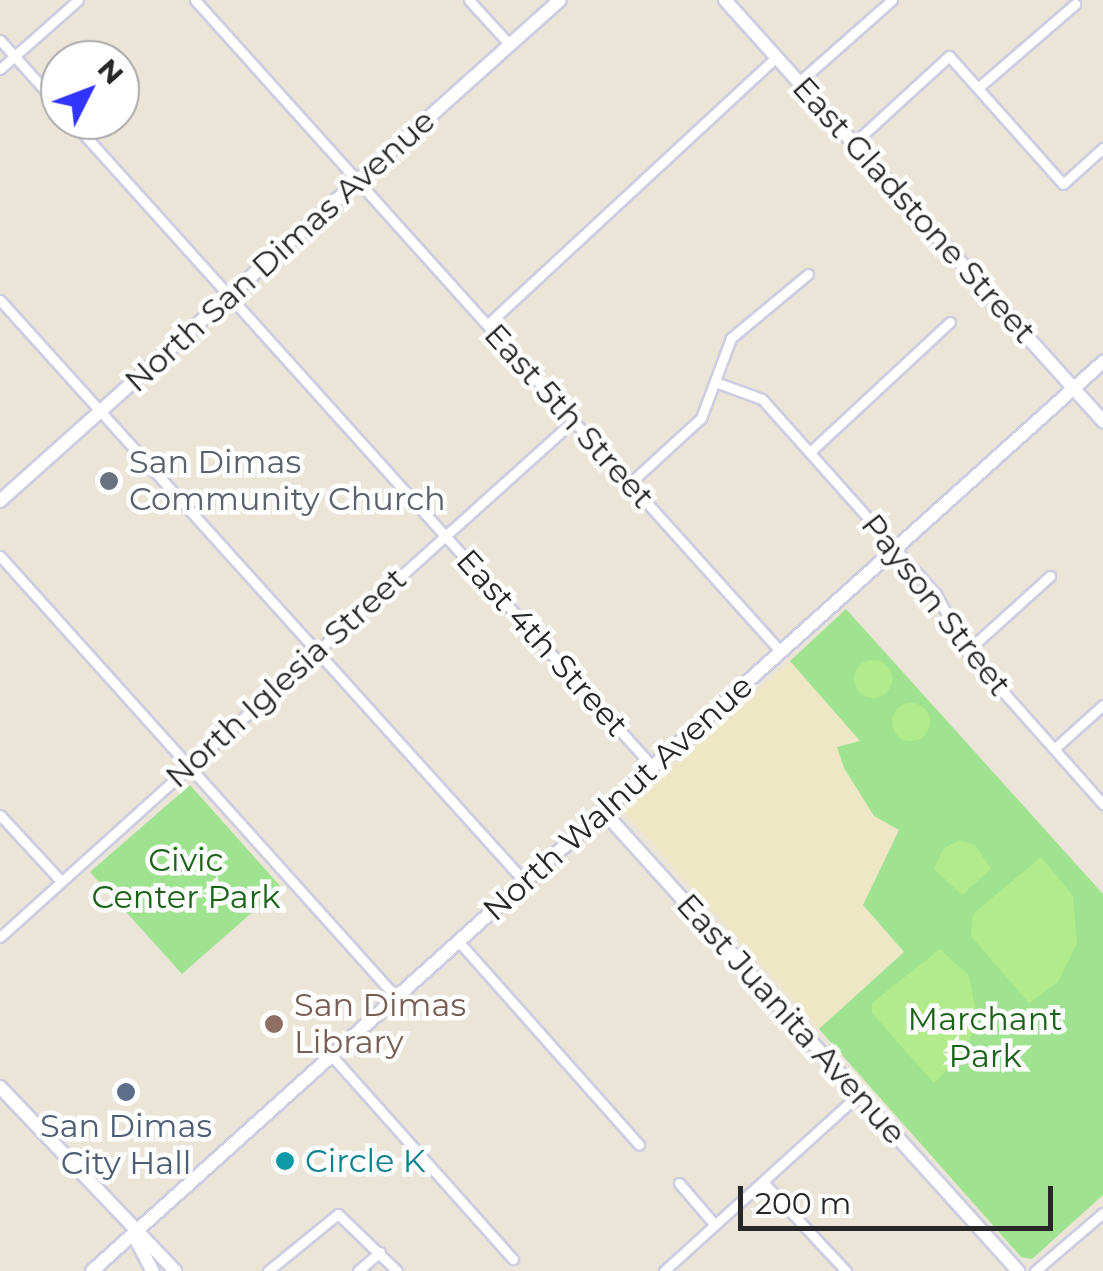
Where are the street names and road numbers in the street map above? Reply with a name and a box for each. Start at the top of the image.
street label: East Gladstone Street [784,69,1044,351]
street label: North San Dimas Avenue [117,102,443,400]
street label: East 5th Street [476,316,662,516]
street label: Payson Street [853,506,1019,704]
street label: East 4th Street [448,542,636,744]
street label: North Iglesia Street [158,560,414,796]
street label: North Walnut Avenue [475,667,761,929]
street label: East Juanita Avenue [668,886,914,1152]

